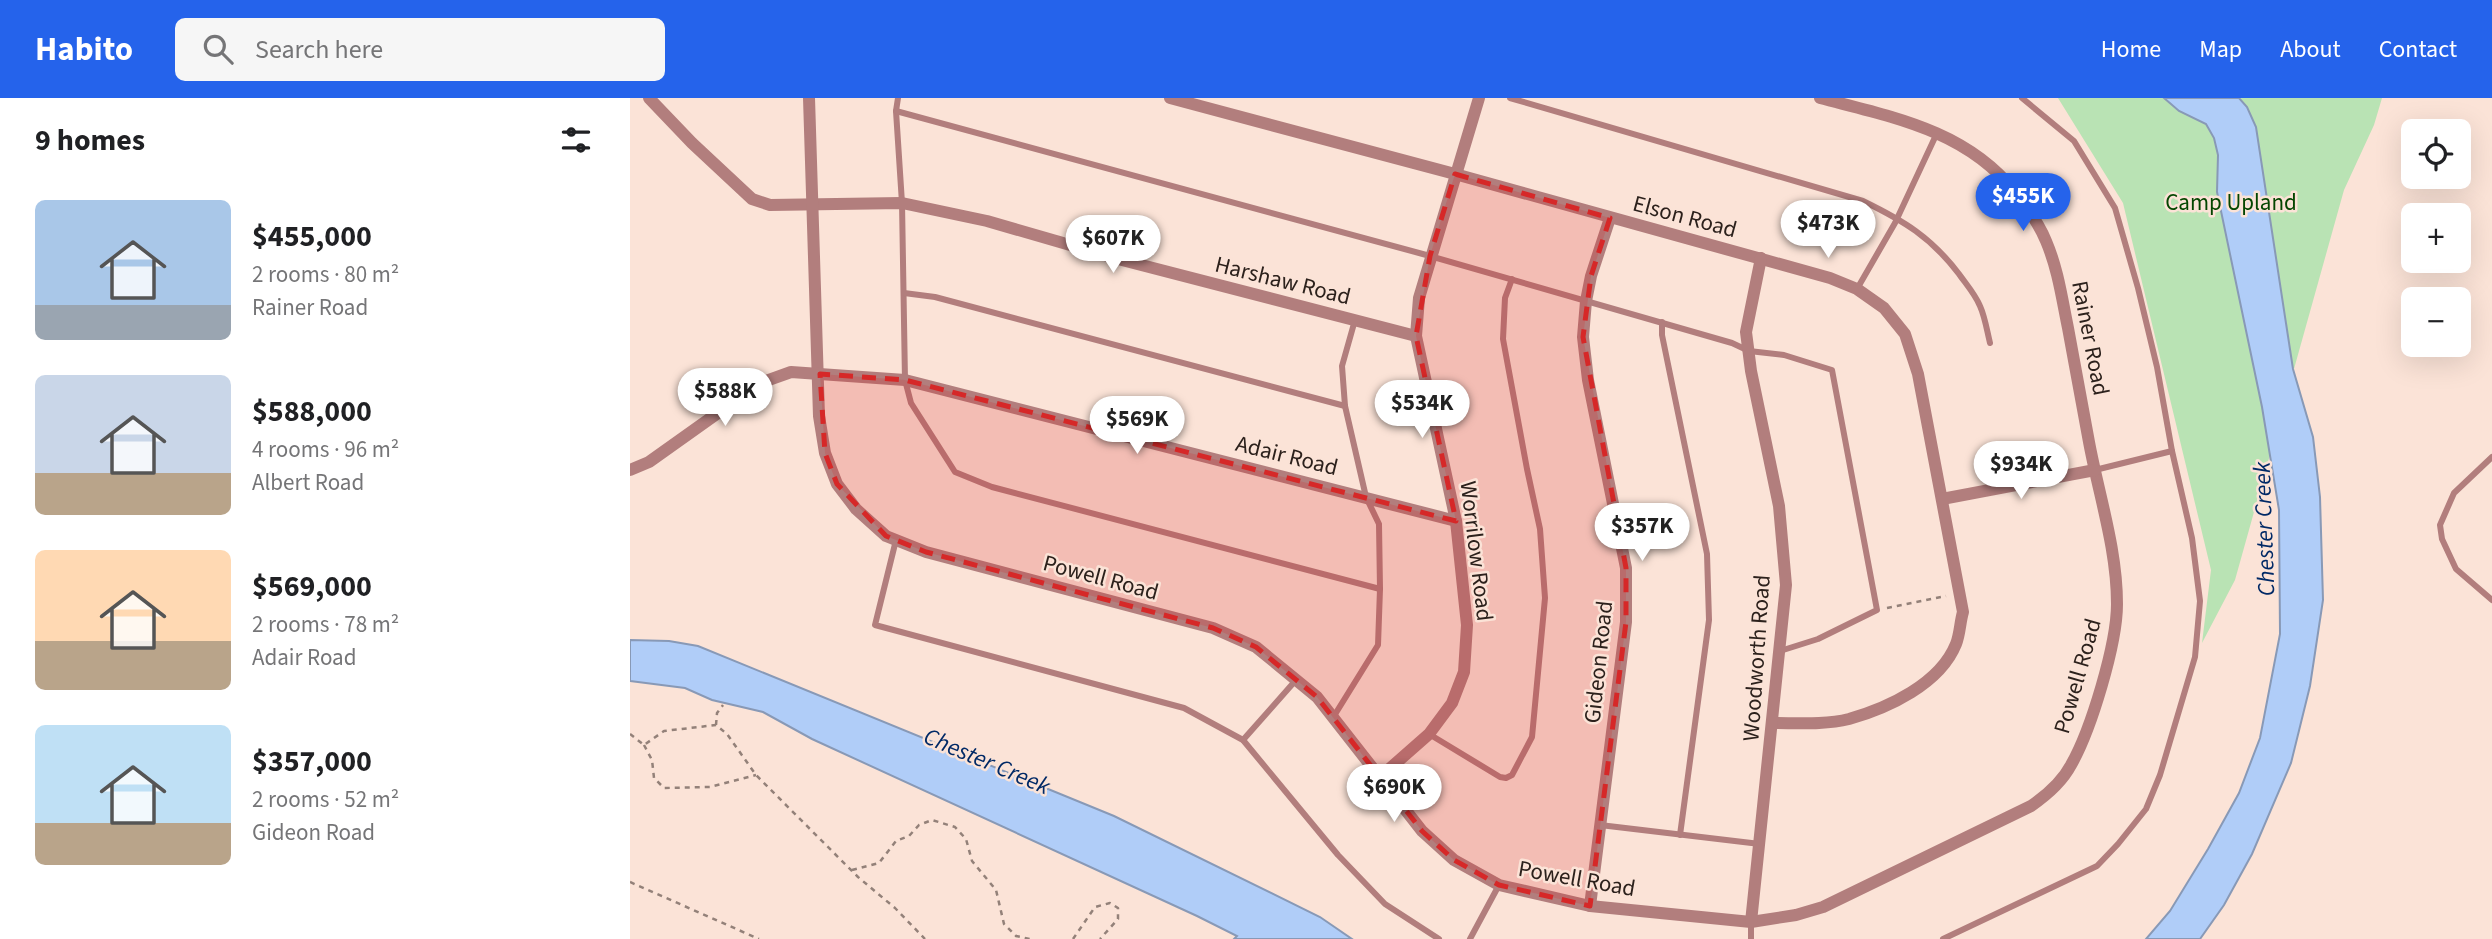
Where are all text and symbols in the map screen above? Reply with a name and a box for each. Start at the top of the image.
search box [175,18,665,81]
text: Habito [35,26,133,73]
icon: search [199,30,237,68]
text: Search here [255,31,383,68]
text: Home [2101,32,2161,67]
text: Map [2199,32,2242,67]
text: About [2280,32,2341,67]
text: Contact [2379,32,2457,67]
text: 9 homes [35,119,145,162]
map controls [2401,119,2471,357]
button: locate [2401,119,2471,189]
icon: filters [557,121,595,159]
pin: $455K [1974,174,2072,233]
text: $455K [1992,179,2054,212]
park label: Camp Upland [2165,186,2297,219]
street label: Elson Road [1629,187,1741,246]
pin: $473K [1779,200,1877,260]
button: + [2401,203,2471,273]
text: $473K [1797,206,1859,239]
text: $455,000 [252,215,372,258]
pin: $607K [1064,216,1162,275]
text: $607K [1082,221,1144,254]
icon: home [91,228,175,312]
street label: Harshaw Road [1212,248,1354,313]
text: 2 rooms · 80 m² [252,258,399,291]
street label: Rainer Road [2063,278,2118,398]
button: − [2401,287,2471,357]
text: Rainer Road [252,291,368,324]
pin: $588K [676,368,774,428]
text: $588K [694,374,756,407]
pin: $534K [1373,380,1471,440]
text: $534K [1391,386,1453,419]
text: $588,000 [252,390,372,433]
pin: $569K [1088,396,1186,456]
text: $569K [1106,402,1168,435]
icon: home [91,403,175,487]
street label: Adair Road [1232,427,1342,484]
text: 4 rooms · 96 m² [252,433,399,466]
pin: $934K [1972,442,2070,501]
text: $934K [1990,447,2052,480]
water label: Chester Creek [2245,461,2284,597]
text: Albert Road [252,466,364,499]
street label: Worrilow Road [1452,479,1501,623]
pin: $357K [1593,504,1691,563]
text: $357K [1611,509,1673,542]
street label: Powell Road [1039,546,1162,609]
text: $569,000 [252,565,372,608]
street label: Woodworth Road [1734,574,1779,742]
icon: home [91,578,175,662]
street label: Gideon Road [1576,599,1621,725]
text: 2 rooms · 78 m² [252,608,399,641]
street label: Powell Road [2045,615,2110,738]
text: Adair Road [252,641,356,674]
water label: Chester Creek [918,719,1056,804]
text: $357,000 [252,740,372,783]
icon: home [91,753,175,837]
pin: $690K [1345,764,1443,824]
text: $690K [1363,770,1425,803]
text: 2 rooms · 52 m² [252,783,399,816]
text: Gideon Road [252,816,375,849]
street label: Powell Road [1516,852,1638,905]

